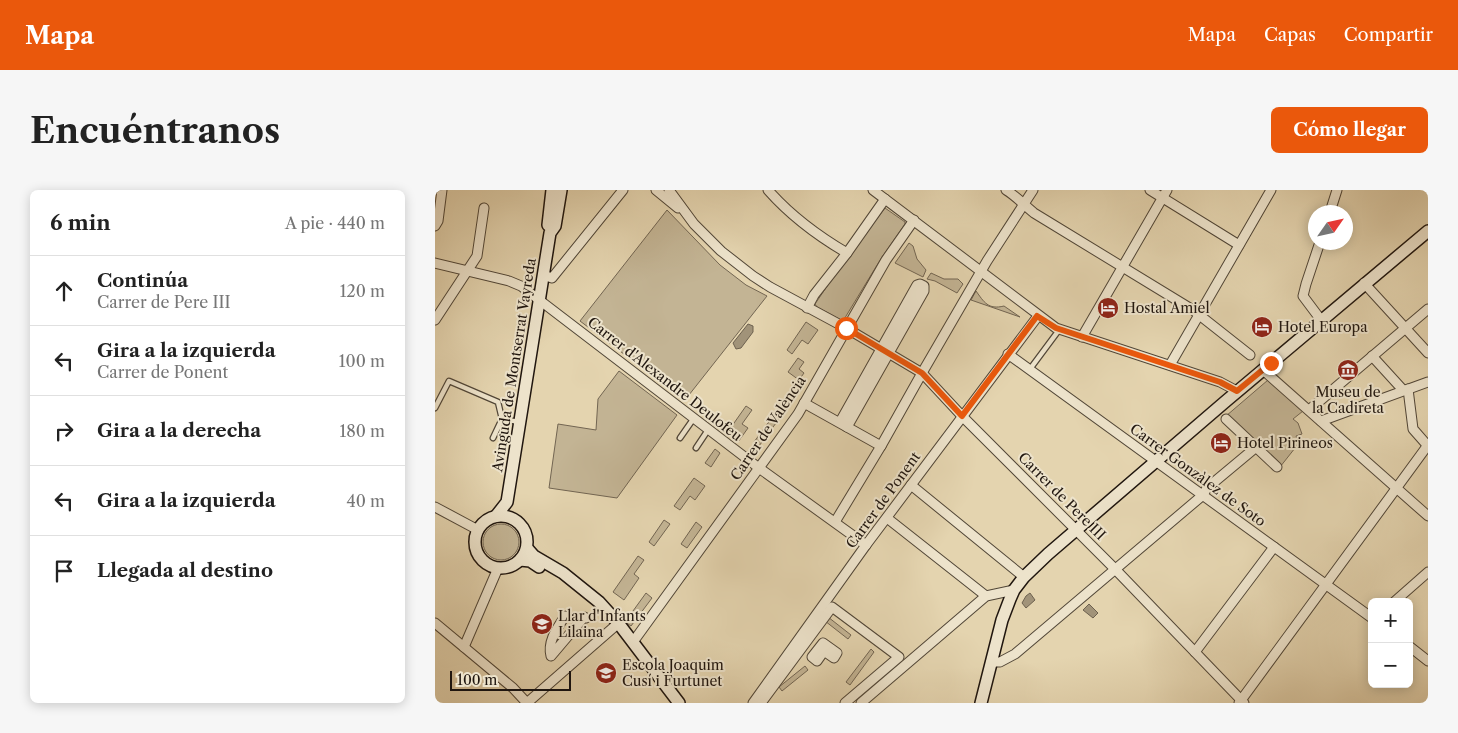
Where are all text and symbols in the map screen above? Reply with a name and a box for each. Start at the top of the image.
text: Mapa [25,21,94,50]
text: Mapa [1188,24,1236,46]
text: Capas [1264,24,1316,46]
text: Compartir [1344,24,1433,46]
button: Cómo llegar [1271,107,1428,153]
text: Encuéntranos [30,109,280,152]
north arrow [1308,205,1353,250]
text: 6 min [50,210,111,235]
text: A pie · 440 m [285,213,385,233]
street label: Avinguda de Montserrat Vayreda [488,256,540,474]
text: Continúa [97,269,188,292]
icon: ahead [50,277,78,305]
text: 120 m [340,281,385,301]
text: Carrer de Pere III [97,292,231,312]
hotel icon: Hostal Amiel [1096,296,1120,320]
place label: Hostal Amiel [1124,299,1210,317]
street label: Carrer d'Alexandre Deulofeu [584,313,746,445]
hotel icon: Hotel Europa [1250,315,1274,339]
route start [835,317,858,340]
place label: Hotel Europa [1278,318,1368,336]
text: Gira a la izquierda [97,339,276,362]
icon: left [50,347,78,375]
text: 100 m [339,351,385,371]
route end [1260,352,1283,375]
museum icon: Museu de la Cadireta [1336,358,1360,382]
text: Carrer de Ponent [97,362,228,382]
street label: Carrer de València [726,372,810,484]
place label: Museu de la Cadireta [1312,383,1385,417]
icon: right [50,417,78,445]
text: Gira a la derecha [97,419,261,442]
street label: Carrer Gonzàlez de Soto [1126,420,1270,530]
text: 180 m [339,421,385,441]
hotel icon: Hotel Pirineos [1209,431,1233,455]
place label: Hotel Pirineos [1237,434,1333,452]
street label: Carrer de Ponent [842,448,924,552]
street label: Carrer de Pere III [1014,448,1110,544]
icon: left [50,487,78,515]
text: Gira a la izquierda [97,489,276,512]
text: 40 m [346,491,385,511]
icon: arrive [50,557,78,585]
text: Llegada al destino [97,559,273,582]
map controls [1368,598,1413,688]
button: + [1368,598,1413,643]
place label: Llar d'Infants Lilaina [558,607,646,641]
school or university icon: Llar d'Infants Lilaina [530,612,554,636]
button: − [1368,643,1413,688]
place label: Escola Joaquim Cusí i Furtunet [622,656,724,690]
school or university icon: Escola Joaquim Cusí i Furtunet [594,661,618,685]
scale bar [450,668,571,691]
text: 100 m [457,671,497,689]

